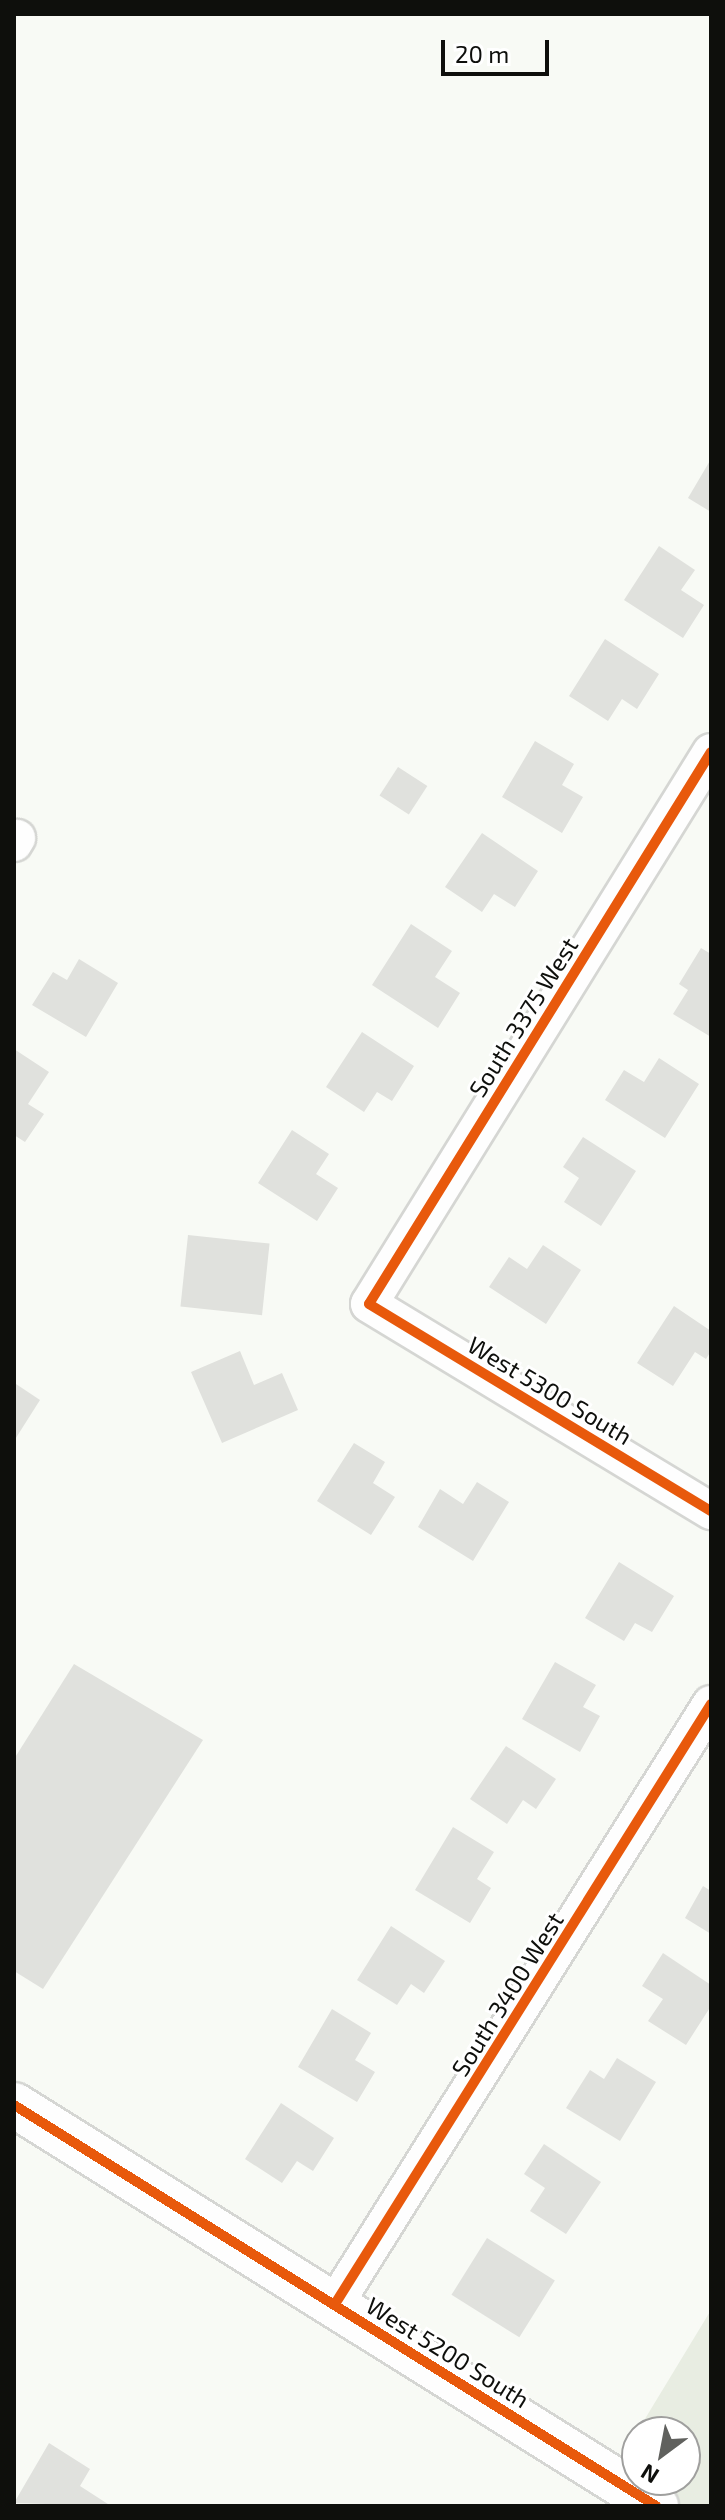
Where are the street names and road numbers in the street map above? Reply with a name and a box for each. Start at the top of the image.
street label: South 3375 West [462,932,584,1102]
street label: West 5300 South [463,1330,637,1450]
street label: South 3400 West [445,1907,569,2081]
street label: West 5200 South [361,2290,535,2414]

